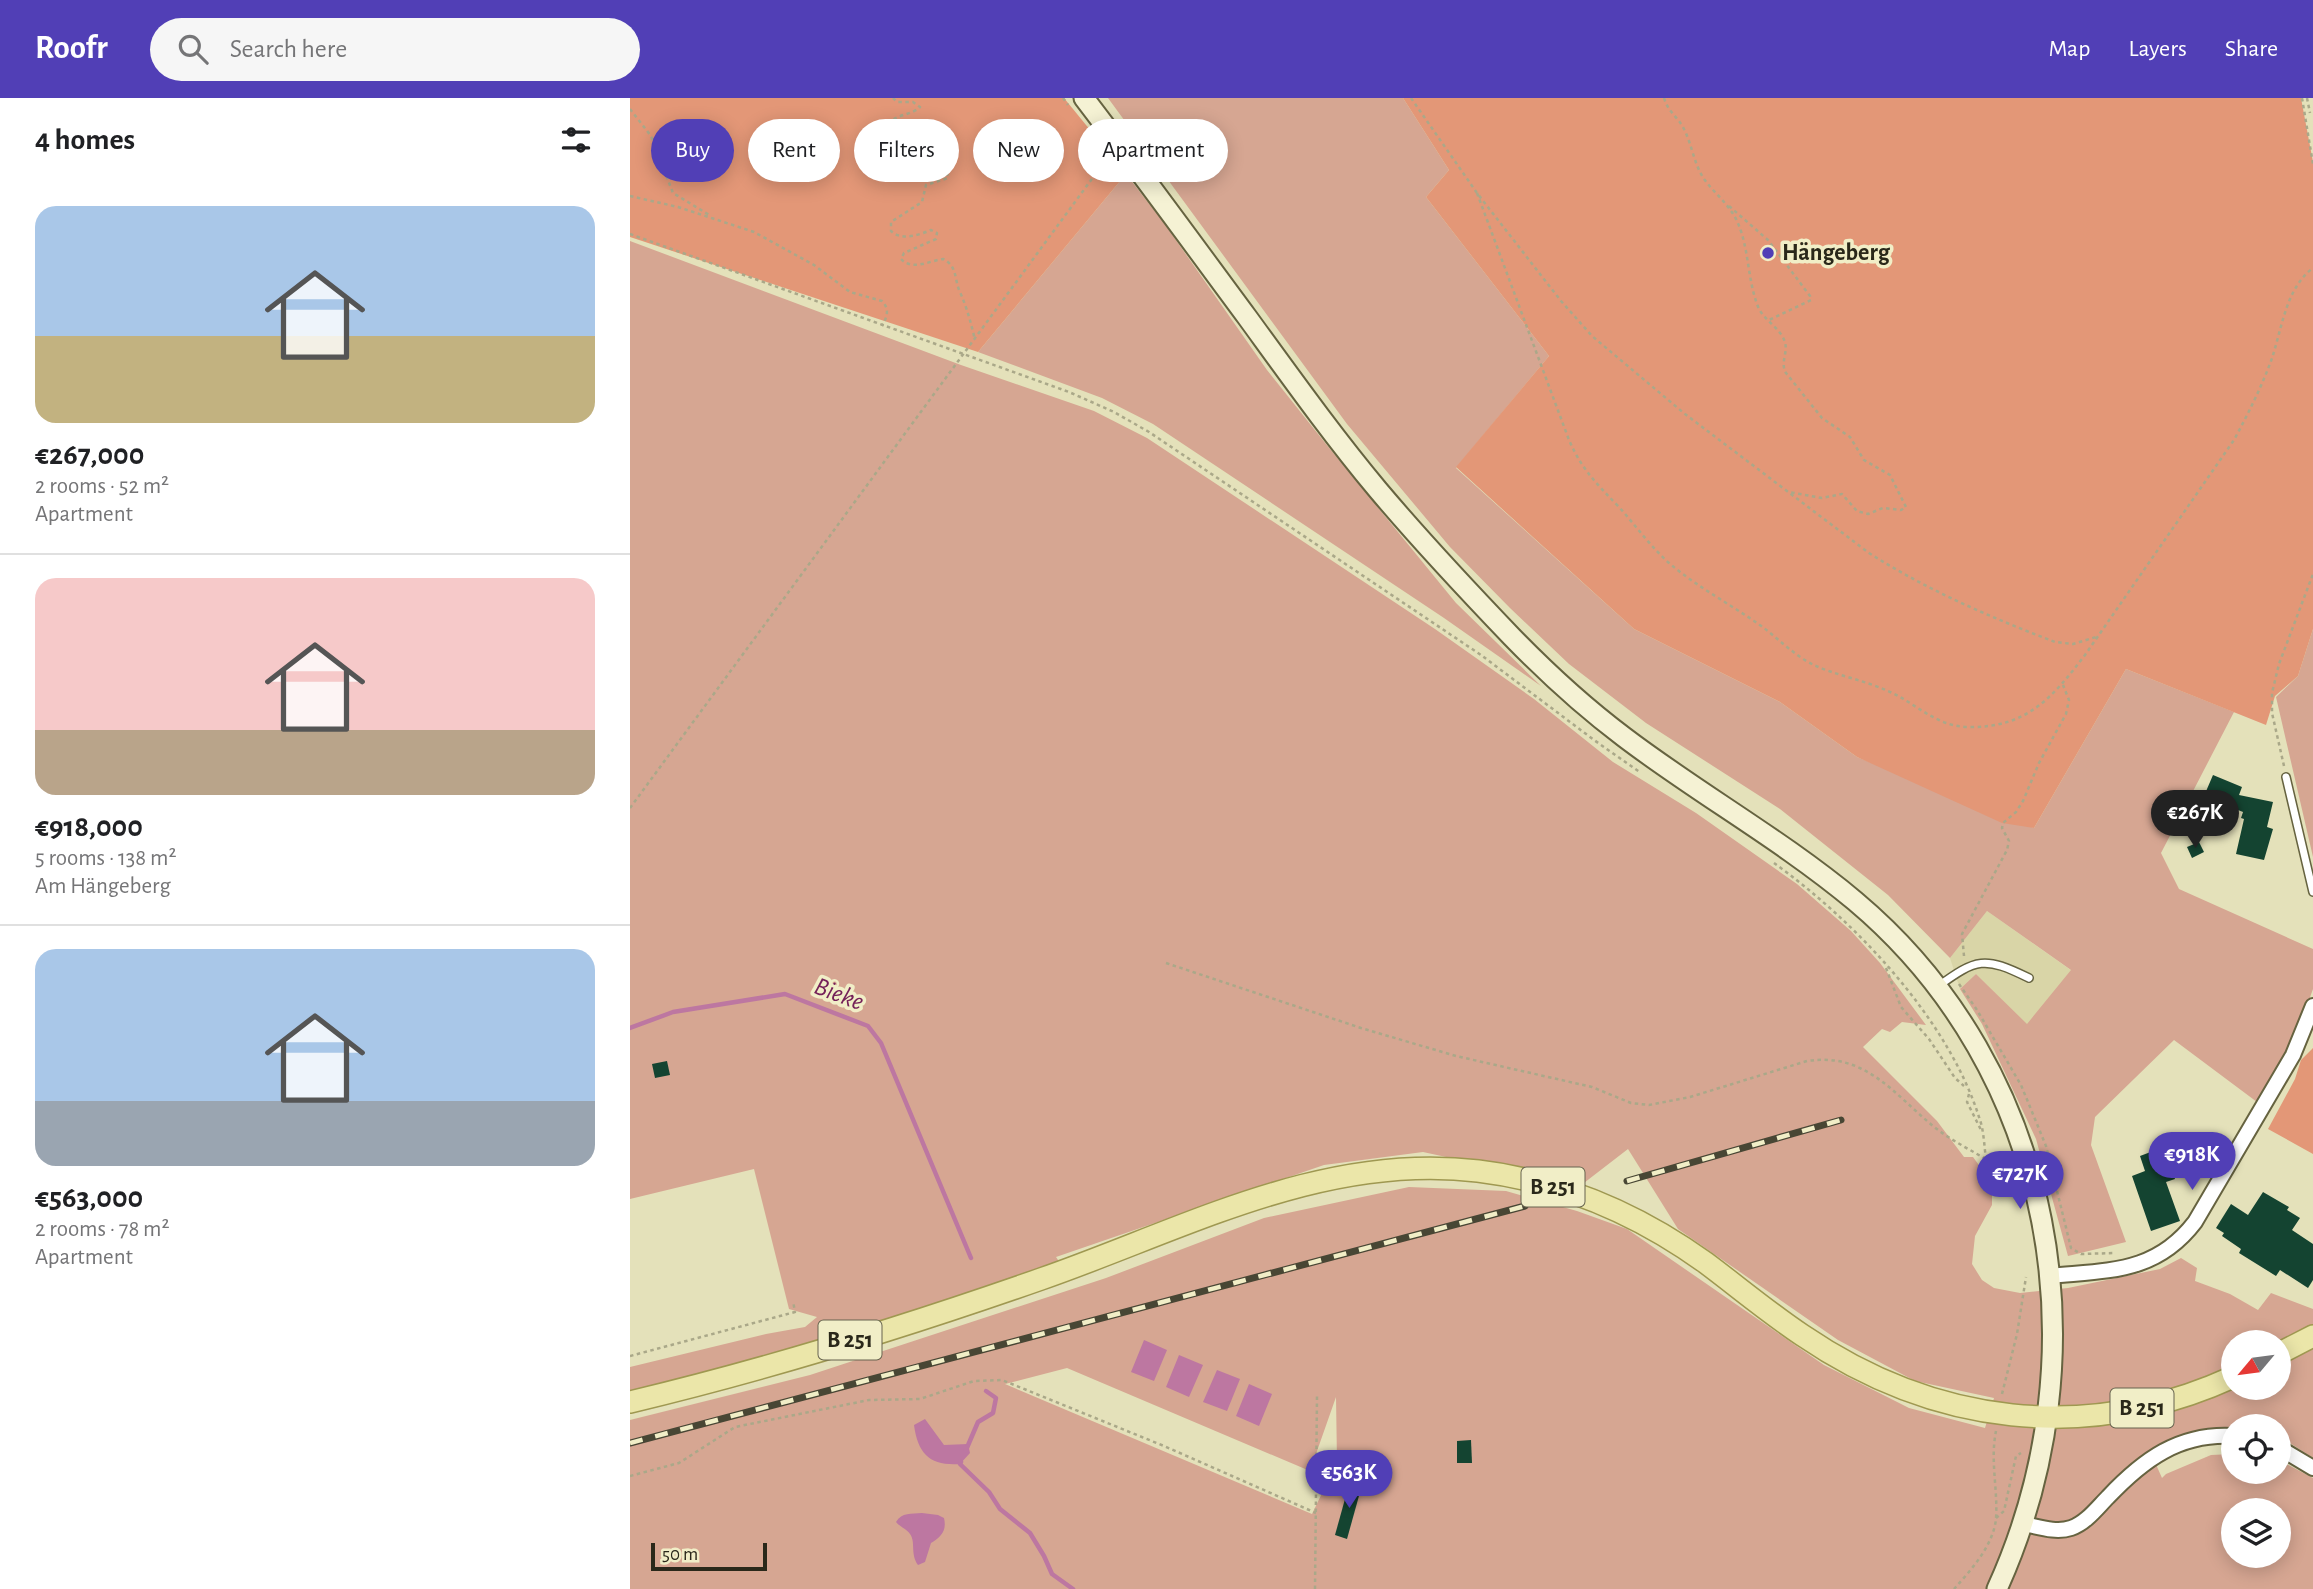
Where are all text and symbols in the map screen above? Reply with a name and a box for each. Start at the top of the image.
search box [150,18,640,81]
icon: search [174,30,212,68]
text: Roofr [35,32,108,65]
text: Search here [230,36,347,62]
text: Map [2048,37,2090,61]
text: Layers [2128,37,2187,61]
text: Share [2225,37,2278,61]
chip: Buy [651,119,734,182]
chip: Rent [748,119,840,182]
chip: Filters [854,119,959,182]
chip: New [973,119,1064,182]
chip: Apartment [1078,119,1228,182]
icon: filters [557,121,595,159]
text: 4 homes [35,125,135,155]
place label: Hängeberg [1782,241,1891,265]
marker: Hängeberg [1760,245,1776,261]
icon: home [252,252,378,378]
text: €267,000 [35,440,144,470]
text: 2 rooms · 52 m² [35,475,169,498]
text: Apartment [35,503,133,526]
icon: home [252,624,378,750]
pin: €267K [2146,790,2244,850]
text: €267K [2167,801,2223,824]
text: €918,000 [35,812,143,842]
text: 5 rooms · 138 m² [35,847,176,870]
text: Am Hängeberg [35,875,171,898]
water label: Bieke [811,973,867,1015]
icon: home [252,995,378,1121]
pin: €918K [2143,1132,2241,1192]
text: €918K [2165,1143,2219,1166]
pin: €727K [1971,1152,2069,1211]
text: €727K [1993,1162,2047,1185]
road number: B 251 [1522,1168,1584,1206]
text: €563,000 [35,1183,143,1213]
text: 2 rooms · 78 m² [35,1218,170,1241]
text: Apartment [35,1246,133,1269]
road number: B 251 [818,1320,882,1359]
north arrow [2221,1330,2291,1400]
map controls [2221,1330,2291,1568]
road number: B 251 [2110,1388,2174,1428]
button: locate [2221,1414,2291,1484]
pin: €563K [1300,1450,1398,1510]
text: €563K [1321,1461,1377,1484]
button: layers [2221,1498,2291,1568]
scale bar [651,1540,766,1572]
text: 50 m [662,1545,698,1564]

